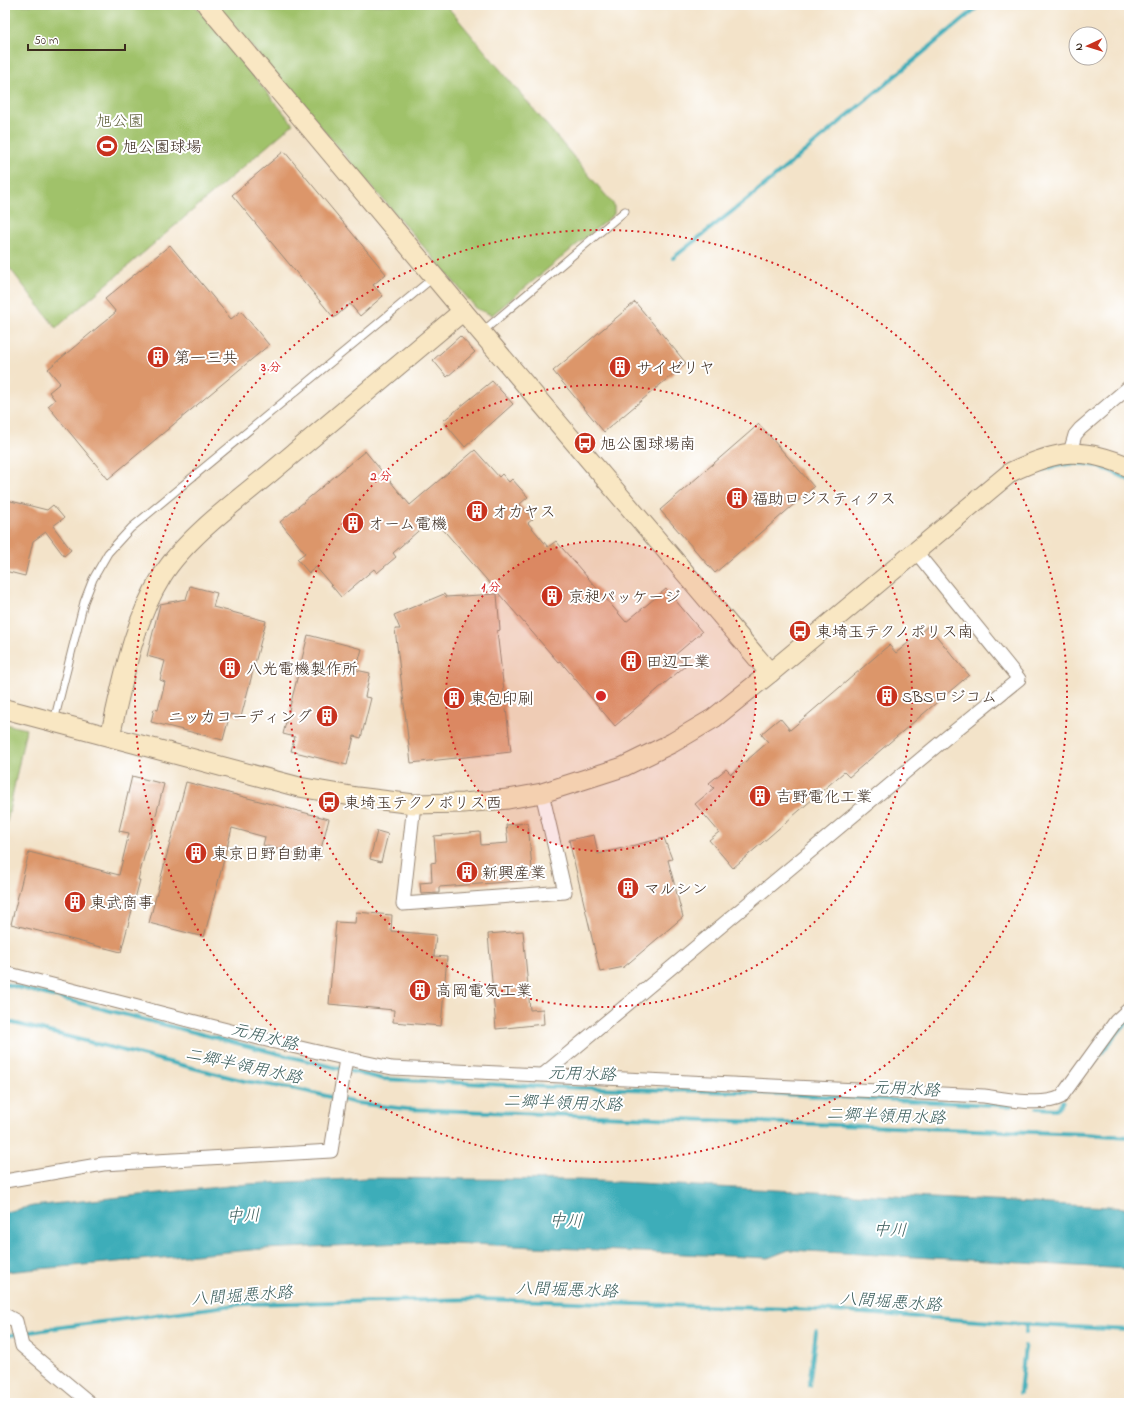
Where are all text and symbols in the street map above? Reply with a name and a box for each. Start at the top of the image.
scale bar [28,26,125,52]
north arrow [1068,26,1108,66]
text: 50 m [34,32,58,50]
text: N [1071,42,1087,51]
park label: 旭公園 [96,110,144,134]
sports icon: 旭公園球場 [94,133,120,159]
place label: 旭公園球場 [122,136,202,160]
building icon: 第一三共 [145,344,171,370]
place label: 第一三共 [174,347,238,371]
building icon: サイゼリヤ [607,354,633,380]
place label: サイゼリヤ [636,357,715,381]
text: 3 分 [260,359,281,377]
bus stop icon: 旭公園球場南 [572,430,598,456]
place label: 旭公園球場南 [600,433,696,457]
text: 2 分 [370,468,391,486]
building icon: 福助ロジスティクス [724,485,750,511]
place label: 福助ロジスティクス [752,488,896,512]
building icon: オカヤス [464,498,490,524]
place label: オカヤス [492,501,556,525]
building icon: オーム電機 [340,510,366,536]
place label: オーム電機 [368,513,447,537]
text: 1 分 [482,579,500,597]
building icon: 京昶パッケージ [539,583,565,609]
place label: 京昶パッケージ [568,586,680,610]
bus stop icon: 東埼玉テクノポリス南 [787,618,813,644]
place label: 東埼玉テクノポリス南 [816,621,974,645]
building icon: 田辺工業 [618,648,644,674]
place label: 田辺工業 [646,651,710,675]
building icon: 八光電機製作所 [217,655,243,681]
place label: 八光電機製作所 [246,658,358,682]
building icon: SBSロジコム [874,683,900,709]
building icon: 東包印刷 [441,685,467,711]
place label: SBSロジコム [902,686,997,710]
place label: 東包印刷 [470,688,534,712]
centre of rings [594,689,608,703]
building icon: ニッカコーディング [314,703,340,729]
place label: ニッカコーディング [168,706,312,730]
building icon: 吉野電化工業 [747,783,773,809]
place label: 吉野電化工業 [776,786,872,810]
bus stop icon: 東埼玉テクノポリス西 [316,789,342,815]
place label: 東埼玉テクノポリス西 [344,792,502,816]
building icon: 東京日野自動車 [183,840,209,866]
place label: 東京日野自動車 [212,843,324,867]
building icon: 新興産業 [454,859,480,885]
place label: 新興産業 [482,862,546,886]
building icon: マルシン [615,875,641,901]
place label: マルシン [644,878,708,902]
building icon: 東武商事 [62,889,88,915]
place label: 東武商事 [90,892,154,916]
building icon: 高岡電気工業 [407,977,433,1003]
place label: 高岡電気工業 [436,980,532,1004]
water label: 元用水路 [229,1017,302,1058]
water label: 二郷半領用水路 [183,1042,305,1091]
water label: 元用水路 [548,1061,617,1088]
water label: 元用水路 [871,1075,942,1104]
water label: 二郷半領用水路 [503,1089,624,1118]
water label: 二郷半領用水路 [826,1102,947,1131]
water label: 中川 [226,1203,260,1230]
water label: 中川 [549,1208,583,1235]
water label: 中川 [873,1217,907,1244]
water label: 八間堀悪水路 [516,1276,619,1305]
water label: 八間堀悪水路 [190,1280,295,1313]
water label: 八間堀悪水路 [839,1286,944,1319]

